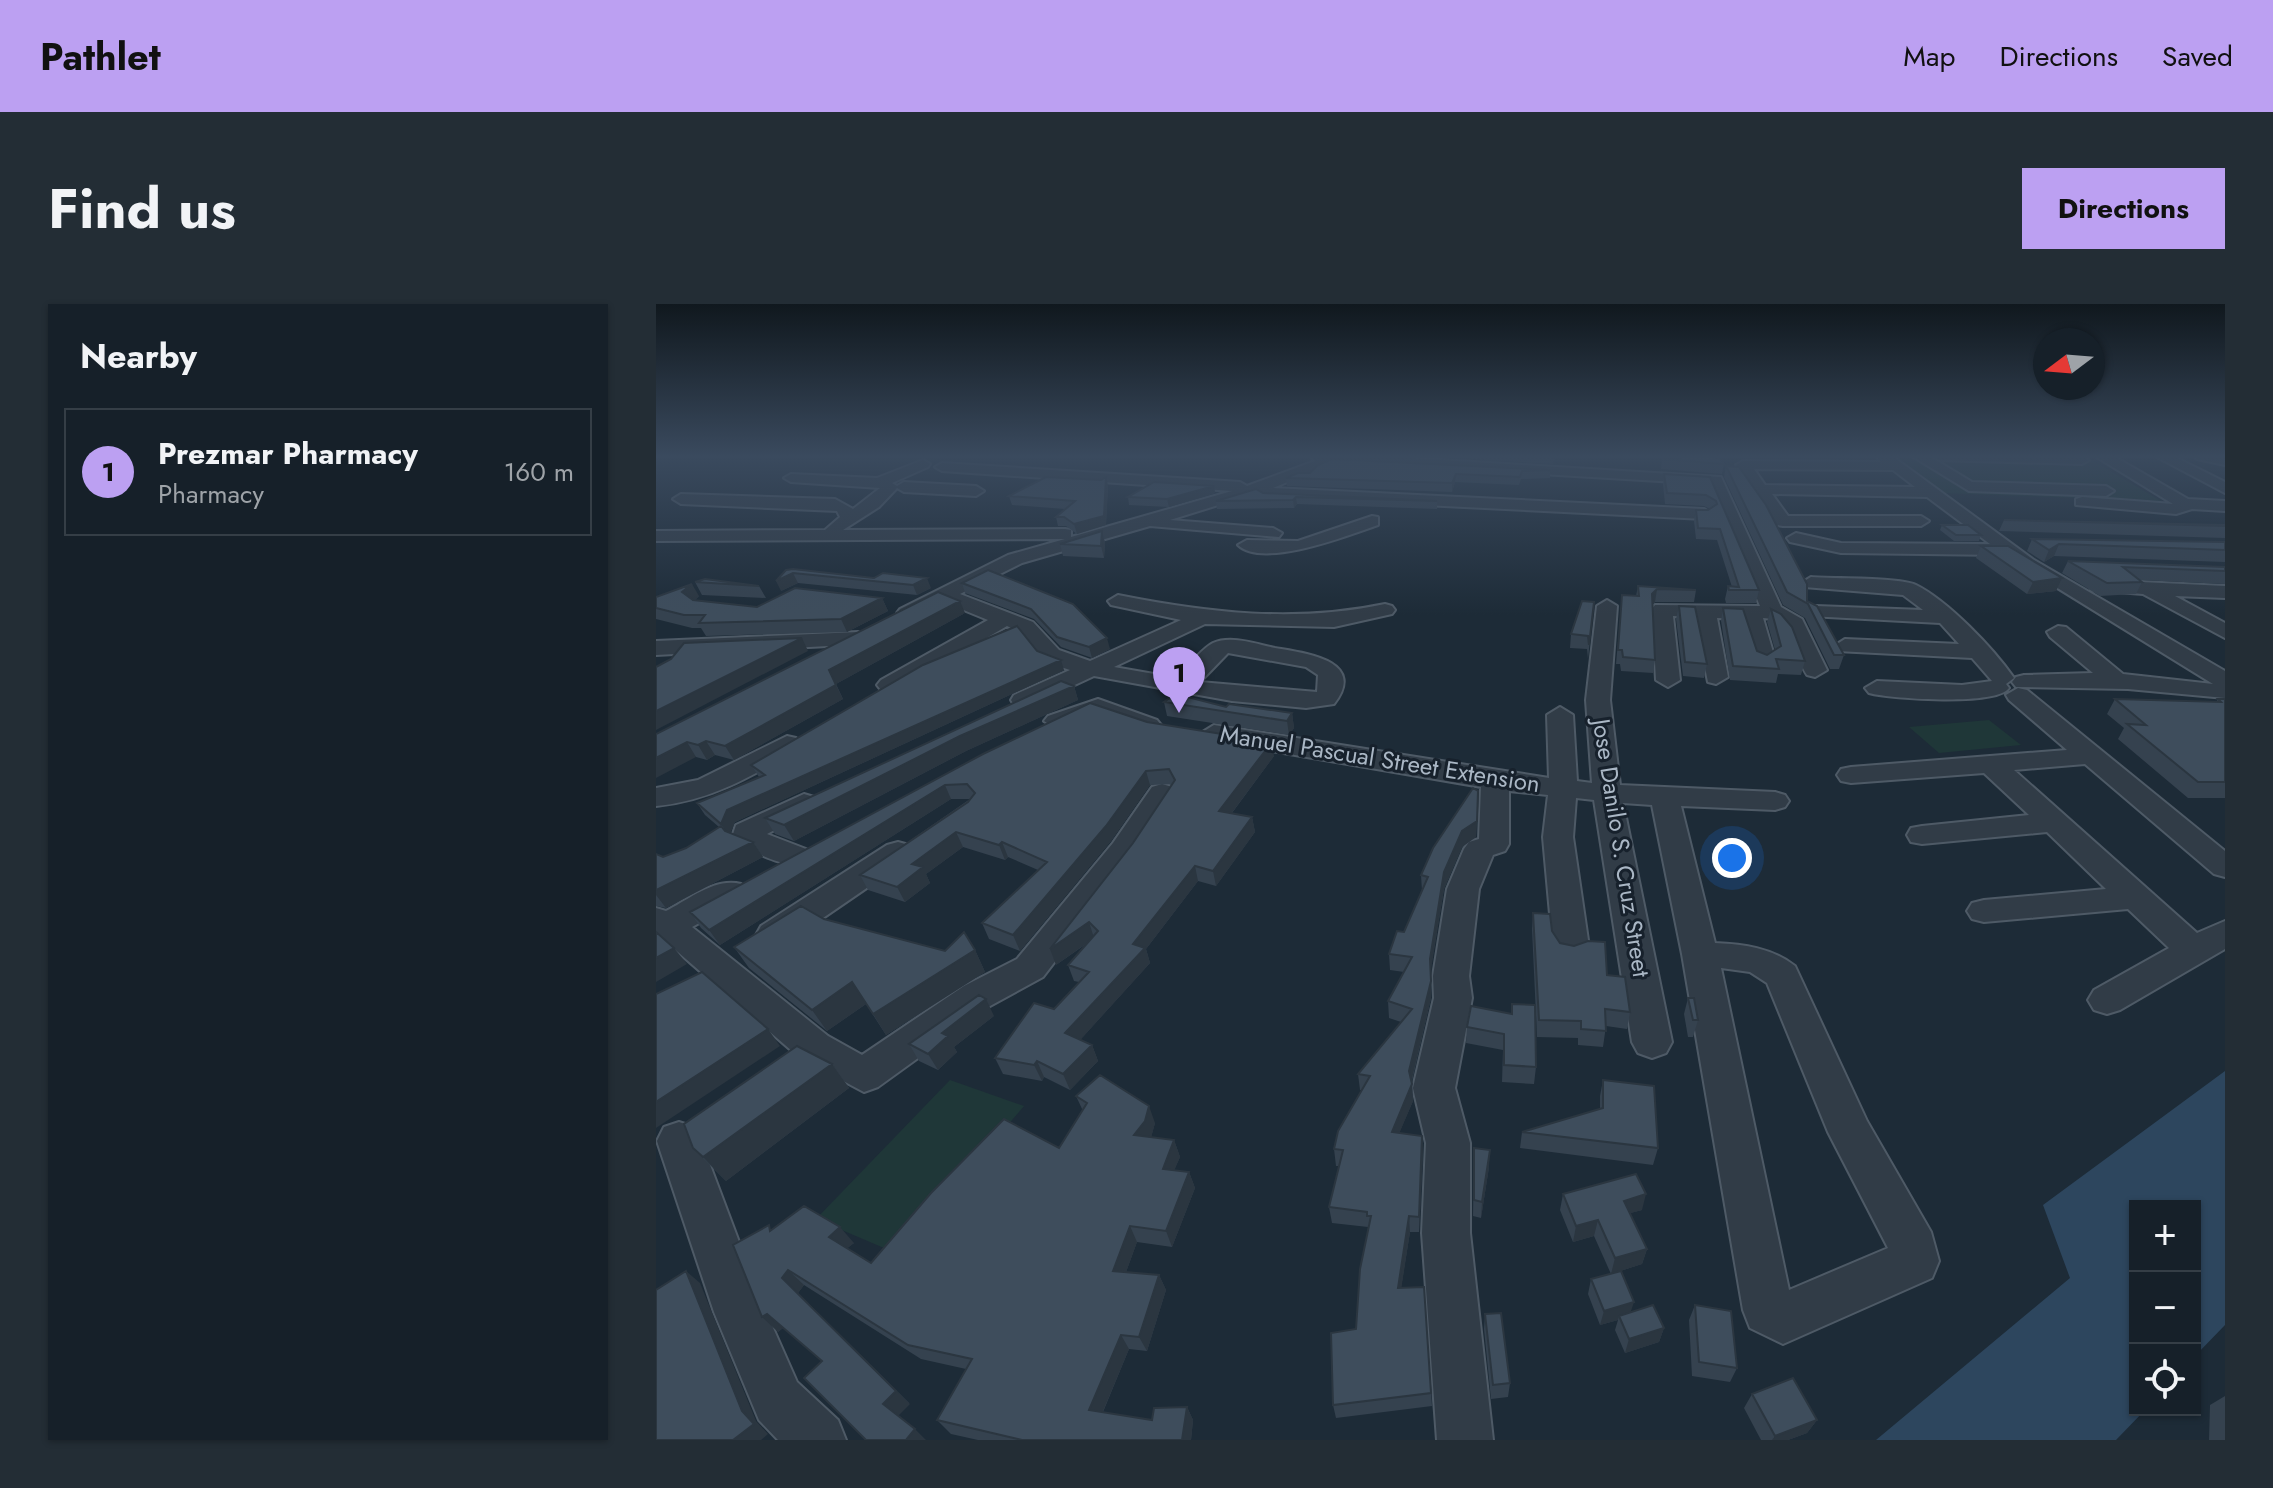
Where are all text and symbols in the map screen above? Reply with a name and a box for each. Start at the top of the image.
text: Pathlet [40,29,161,84]
text: Map [1903,36,1955,77]
text: Directions [1999,36,2118,77]
text: Saved [2162,36,2233,77]
text: Find us [48,168,236,249]
button: Directions [2022,168,2225,249]
north arrow [2033,328,2105,400]
text: Nearby [80,332,197,381]
text: Prezmar Pharmacy [158,432,418,475]
text: 1 [101,453,115,491]
text: 160 m [504,453,574,491]
text: Pharmacy [158,475,264,513]
pin: 1 [1153,647,1205,713]
street label: Jose Danilo S. Cruz Street [1583,713,1659,980]
street label: Manuel Pascual Street Extension [1218,716,1542,801]
your location [1712,838,1752,878]
map controls [2129,1200,2201,1416]
button: + [2129,1200,2201,1272]
button: − [2129,1272,2201,1344]
button: locate [2129,1344,2201,1416]

